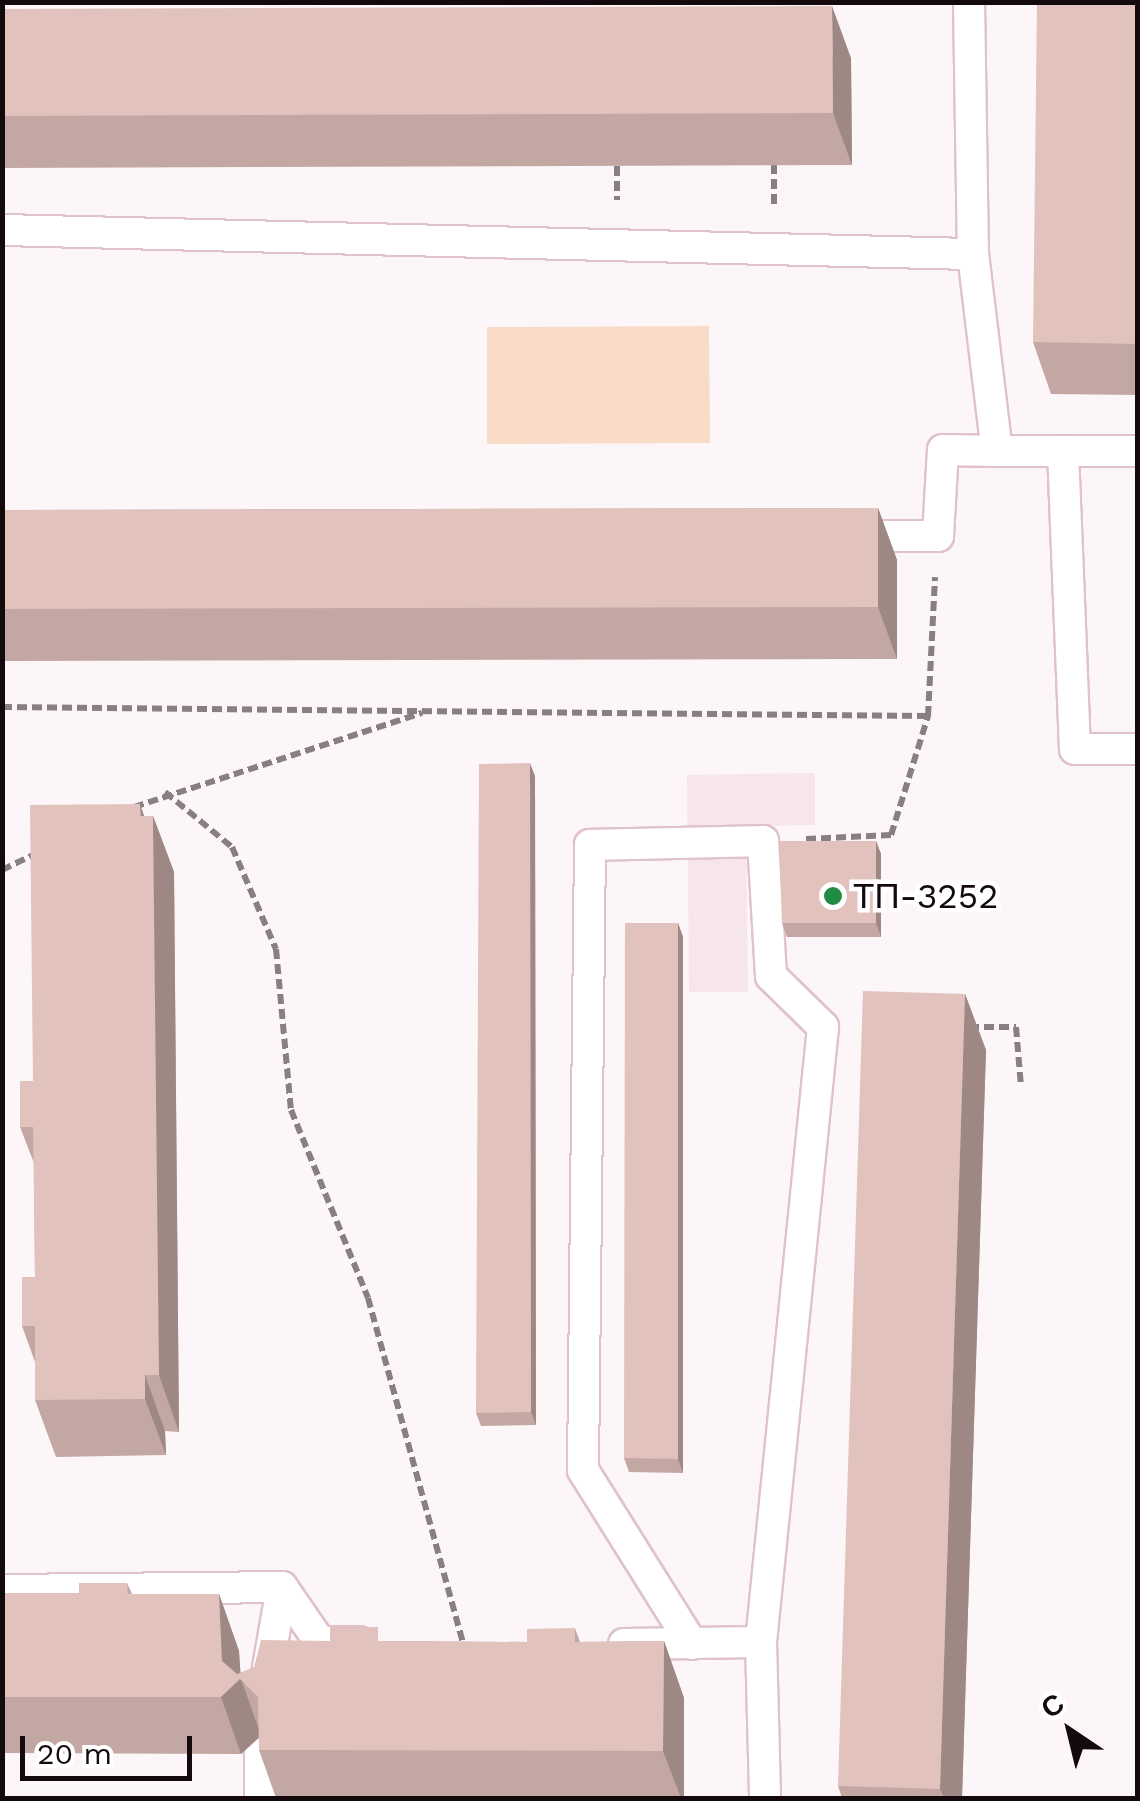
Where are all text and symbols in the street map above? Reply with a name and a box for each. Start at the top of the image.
place label: ТП-3252 [853,875,998,917]
marker: ТП-3252 [822,885,844,907]
north arrow [1020,1681,1120,1781]
text: С [1035,1687,1070,1725]
scale bar [25,1716,198,1778]
text: 20 m [37,1736,112,1771]

